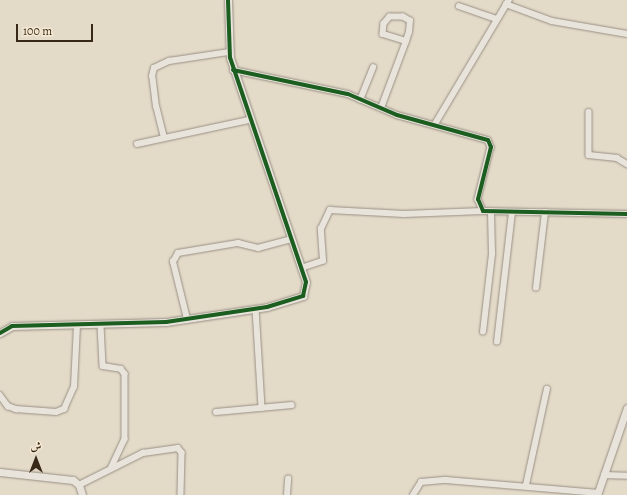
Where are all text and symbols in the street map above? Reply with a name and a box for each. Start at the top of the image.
scale bar [18,16,95,42]
text: 100 m [23,23,52,39]
north arrow [16,439,56,479]
text: ش [31,439,41,454]

